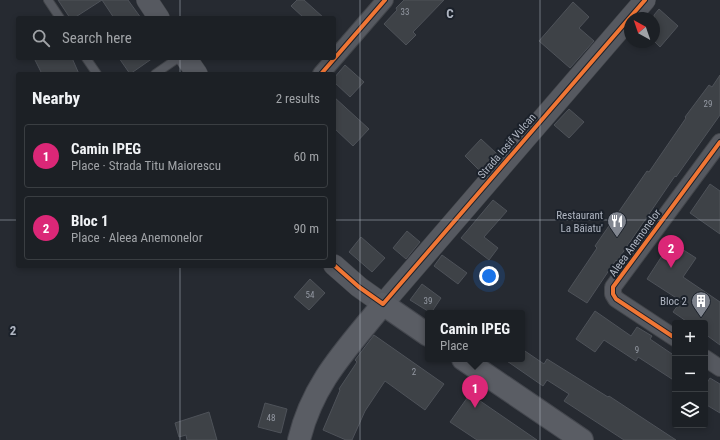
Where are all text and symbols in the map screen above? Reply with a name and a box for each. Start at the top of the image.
text: C [446,6,454,21]
house number: 33 [401,7,409,17]
north arrow [624,12,660,48]
search box [16,16,336,60]
icon: search [30,27,52,49]
text: Search here [62,29,132,47]
text: Nearby [32,88,80,108]
text: 2 results [276,91,320,106]
house number: 29 [704,99,712,109]
street label: Strada Iosif Vulcan [475,111,539,181]
text: Camin IPEG [71,140,141,158]
text: 1 [43,149,49,164]
text: 60 m [293,149,319,164]
text: Place · Strada Titu Maiorescu [71,158,221,173]
street label: Aleea Anemonelor [606,207,664,279]
place label: Restaurant La Băiatu' [556,209,603,235]
restaurant icon: Restaurant La Băiatu' [606,210,628,238]
text: Bloc 1 [71,212,109,230]
text: 2 [43,221,49,236]
text: 90 m [293,221,319,236]
text: Place · Aleea Anemonelor [71,230,203,245]
pin: 2 [658,235,684,268]
your location [479,266,499,286]
house number: 54 [306,290,315,300]
building icon: Bloc 2 [690,290,712,318]
place label: Bloc 2 [660,295,687,308]
house number: 39 [424,296,432,306]
popup [425,310,525,362]
text: Camin IPEG [440,320,510,338]
map controls [672,320,708,428]
button: + [672,320,708,356]
text: 2 [10,323,17,338]
text: Place [440,338,468,353]
house number: 9 [635,345,639,355]
button: − [672,356,708,392]
house number: 2 [412,367,417,377]
pin: 1 [462,375,488,408]
button: layers [672,392,708,428]
house number: 48 [267,413,275,423]

